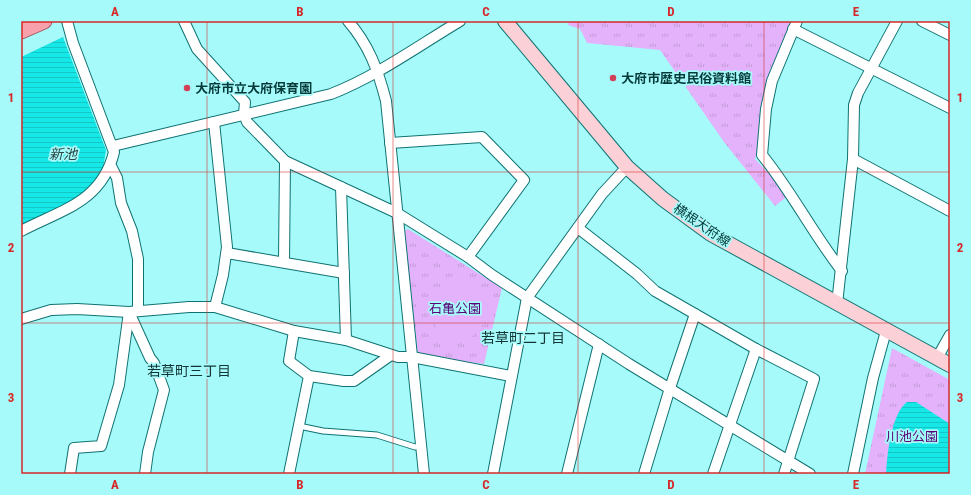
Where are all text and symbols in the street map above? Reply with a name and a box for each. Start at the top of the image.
text: A [111,4,119,19]
text: B [296,4,304,19]
text: C [482,4,490,19]
text: D [667,4,675,19]
text: E [853,4,860,19]
place label: 大府市歴史民俗資料館 [621,71,751,86]
marker: 大府市歴史民俗資料館 [608,73,618,83]
place label: 大府市立大府保育園 [195,81,312,96]
marker: 大府市立大府保育園 [182,83,192,93]
text: 1 [8,90,14,105]
text: 1 [957,90,963,105]
water label: 新池 [49,146,79,162]
street label: 横根大府線 [671,201,733,249]
text: 2 [8,240,15,255]
text: 2 [957,240,964,255]
park label: 石亀公園 [429,301,481,316]
district label: 若草町二丁目 [481,330,565,346]
district label: 若草町三丁目 [147,363,231,379]
text: 3 [8,390,14,405]
text: 3 [957,390,963,405]
park label: 川池公園 [886,429,938,444]
text: A [111,477,119,492]
text: B [296,477,304,492]
text: C [482,477,490,492]
text: D [667,477,675,492]
text: E [853,477,860,492]

